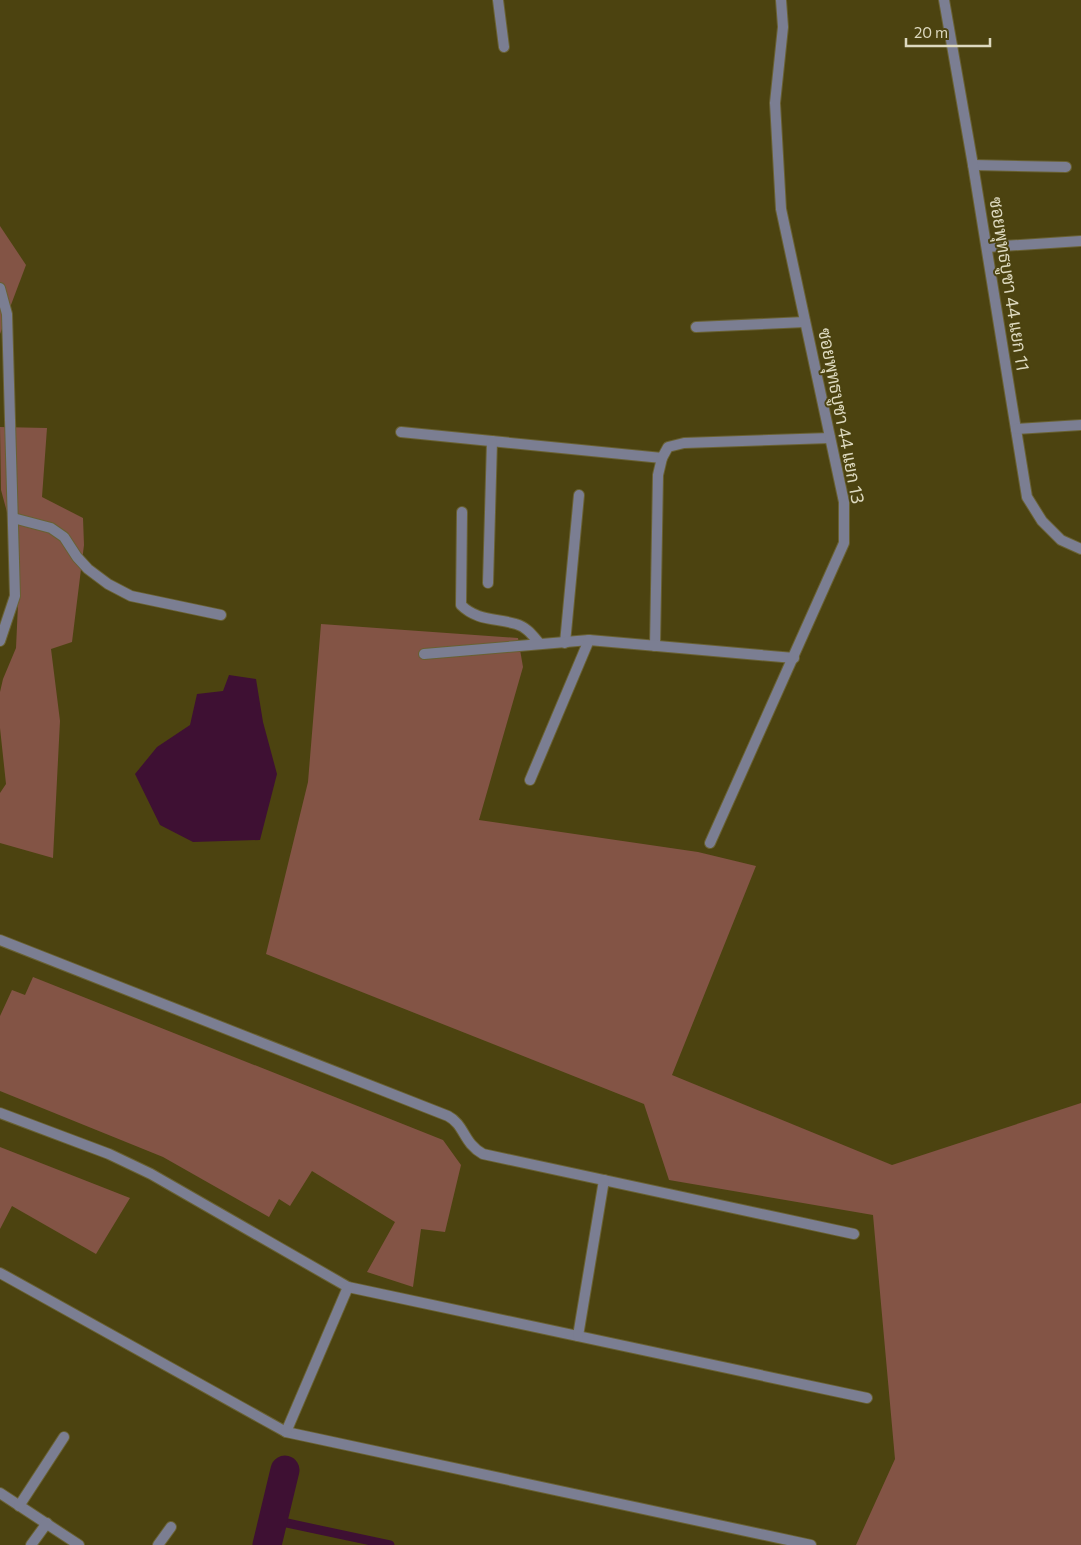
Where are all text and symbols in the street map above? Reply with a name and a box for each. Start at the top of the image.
scale bar [906,15,990,47]
text: 20 m [914,23,948,41]
street label: ซอยพุทธบูชา 44 แยก 11 [982,195,1035,373]
street label: ซอยพุทธบูชา 44 แยก 13 [811,326,870,506]

